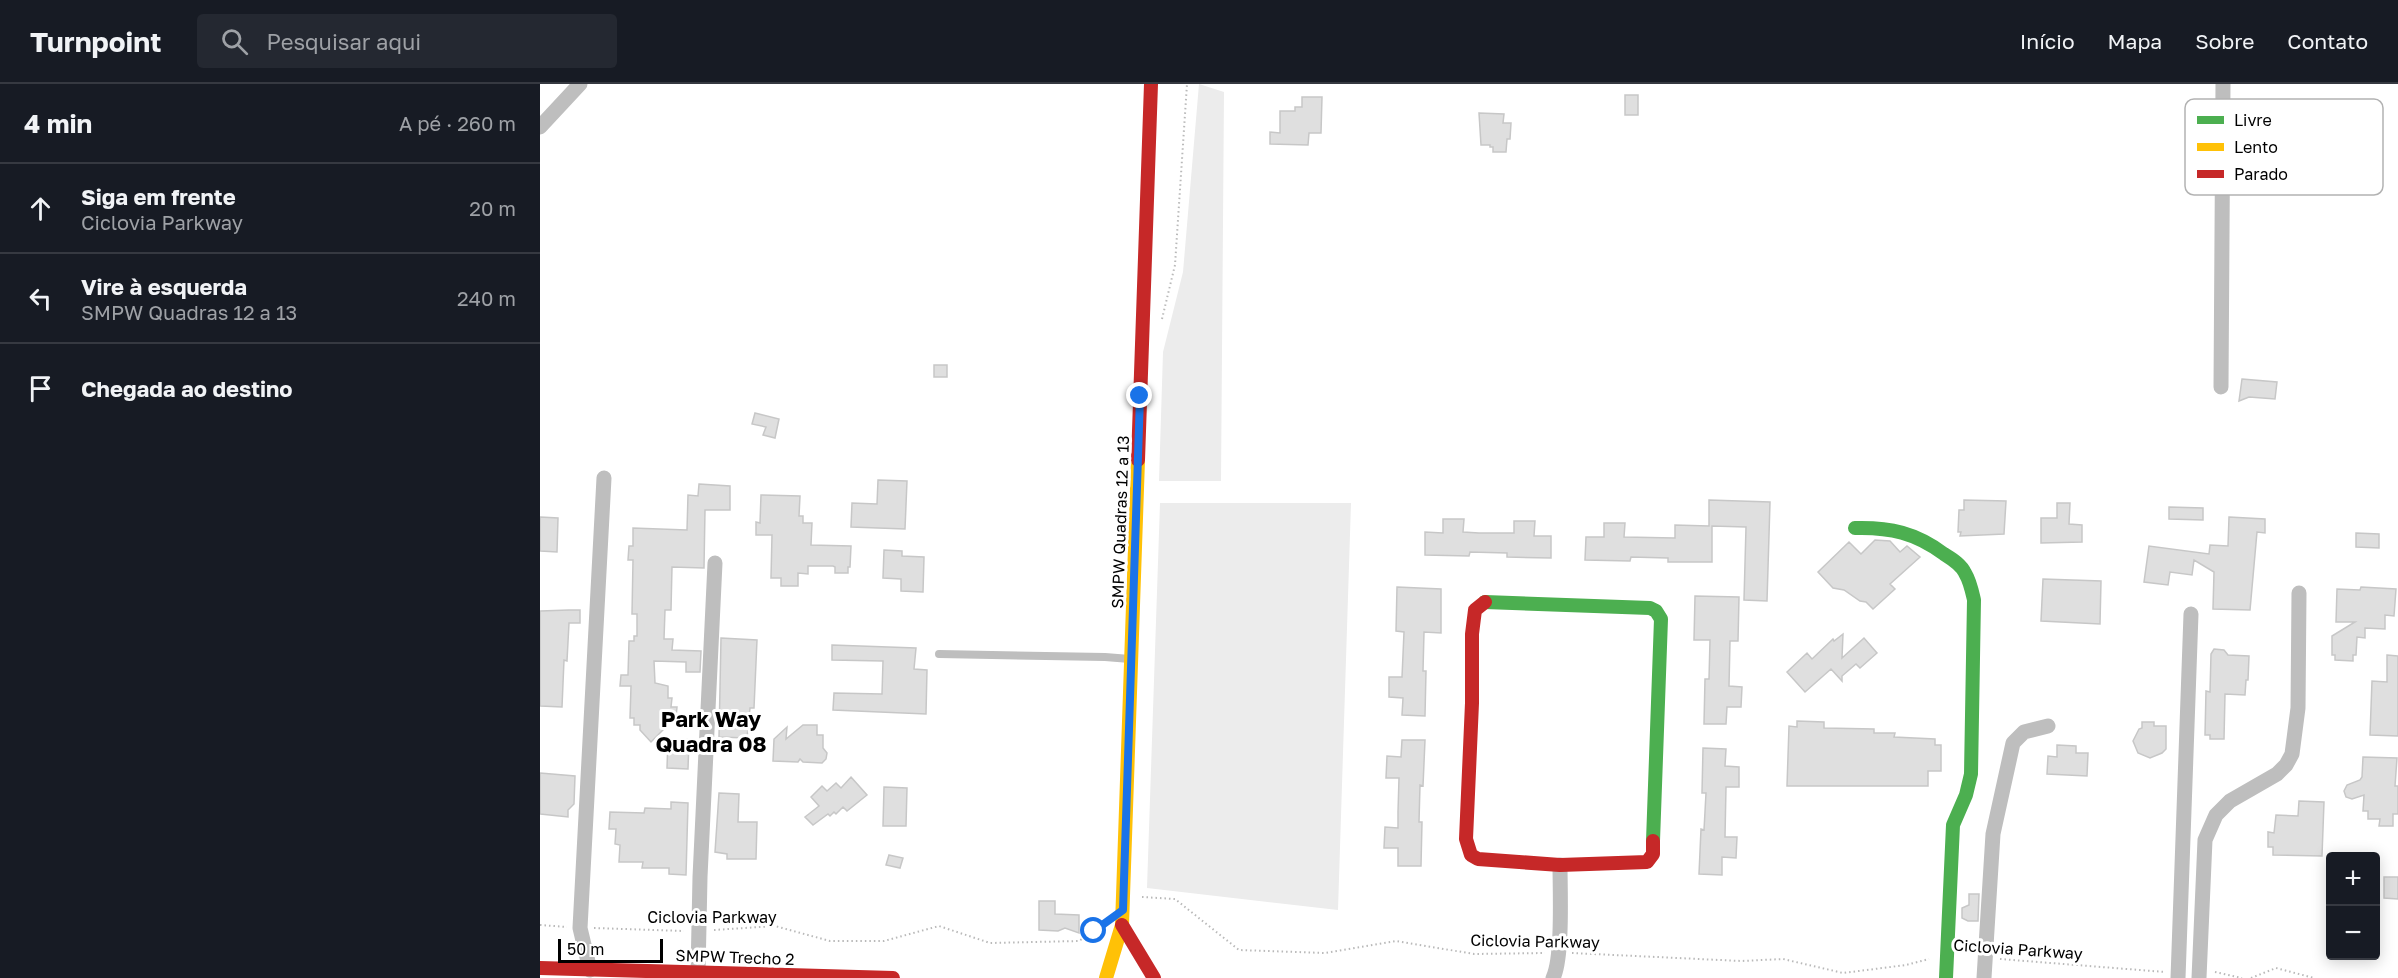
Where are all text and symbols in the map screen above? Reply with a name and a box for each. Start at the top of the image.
search box [197,14,617,68]
text: Turnpoint [30,25,161,58]
icon: search [218,25,251,58]
text: Pesquisar aqui [266,28,421,55]
text: Início [2020,28,2075,54]
text: Mapa [2108,28,2162,54]
text: Sobre [2195,28,2254,54]
text: Contato [2287,28,2368,54]
legend [2185,99,2383,195]
text: 4 min [24,108,92,139]
text: Livre [2234,110,2272,130]
text: A pé · 260 m [399,111,516,135]
text: Lento [2234,137,2278,157]
text: Parado [2234,164,2288,184]
text: Siga em frente [81,183,236,210]
icon: ahead [24,192,57,225]
text: 20 m [469,196,516,220]
text: Ciclovia Parkway [81,210,243,234]
text: Vire à esquerda [81,273,247,300]
icon: left [24,282,57,315]
text: 240 m [457,286,516,310]
text: SMPW Quadras 12 a 13 [81,300,297,324]
icon: arrive [24,372,57,405]
text: Chegada ao destino [81,375,293,402]
route end [1126,382,1152,408]
street label: SMPW Quadras 12 a 13 [1107,435,1133,609]
district label: Park Way Quadra 08 [655,705,767,757]
map controls [2326,852,2380,960]
button: + [2326,852,2380,906]
button: − [2326,906,2380,960]
street label: Ciclovia Parkway [647,907,777,927]
route start [1080,917,1106,943]
street label: Ciclovia Parkway [1470,930,1600,952]
street label: Ciclovia Parkway [1953,935,2083,963]
scale bar [558,936,663,964]
text: 50 m [567,939,604,959]
street label: SMPW Trecho 2 [675,945,795,969]

